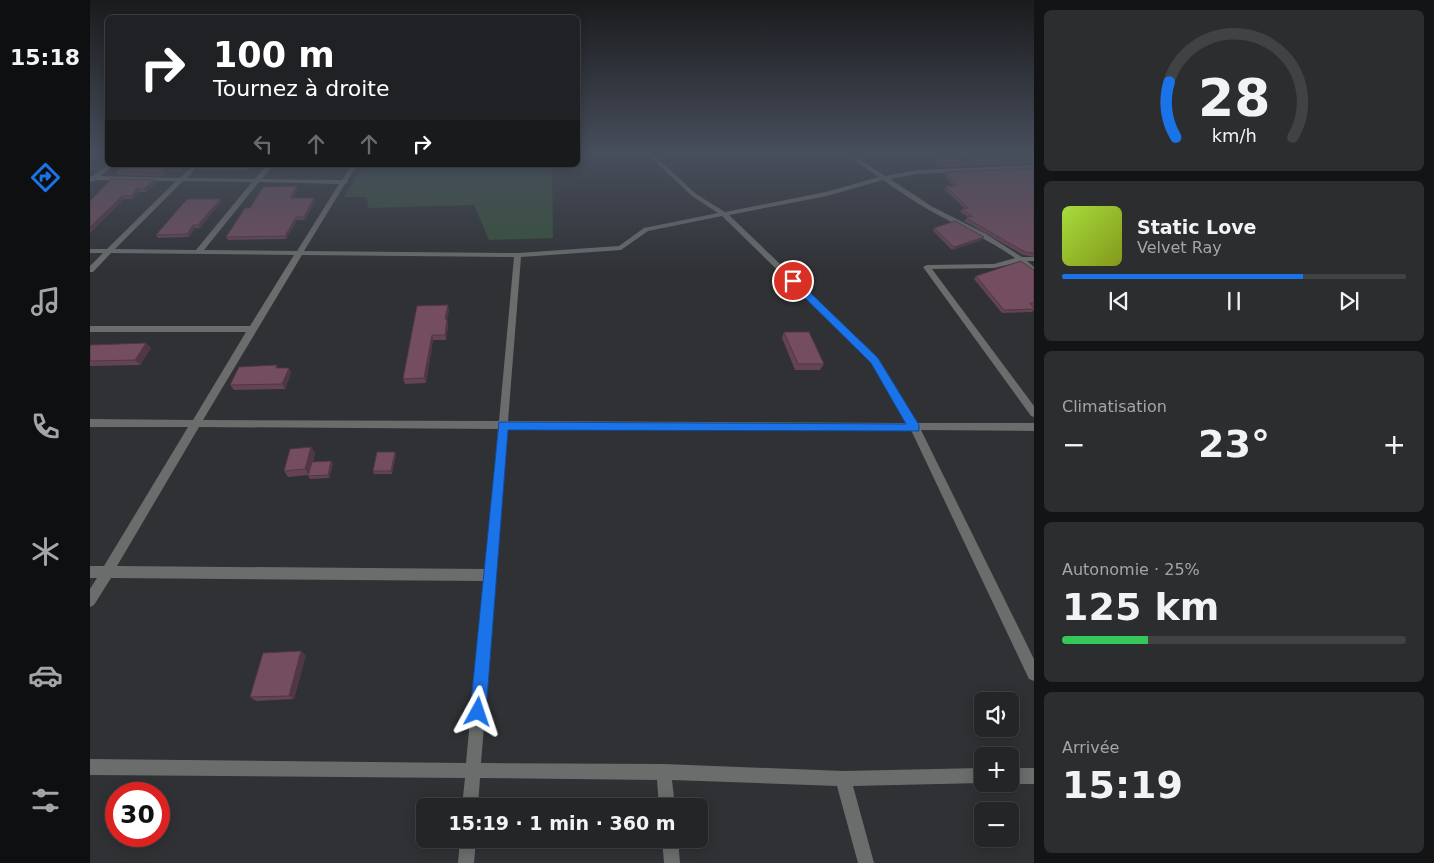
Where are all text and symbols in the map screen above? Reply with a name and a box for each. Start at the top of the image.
icon: right [130,35,195,100]
text: 100 m [213,35,335,75]
text: 15:18 [10,45,80,70]
text: 28 [1198,68,1270,128]
text: Tournez à droite [213,76,390,101]
text: km/h [1211,125,1257,146]
icon: left [249,130,277,158]
icon: ahead [302,130,330,158]
icon: ahead [355,130,383,158]
icon: right [408,130,436,158]
icon: directions [28,160,63,195]
text: Static Love [1137,216,1257,238]
text: Velvet Ray [1137,238,1222,257]
pin [772,260,814,302]
icon: arrive [779,267,807,295]
icon: music [28,284,63,319]
icon: previous [1105,287,1133,315]
icon: pause [1220,287,1248,315]
icon: next [1335,287,1363,315]
text: Climatisation [1062,397,1167,416]
icon: phone [28,409,63,444]
text: 23° [1198,422,1270,466]
text: − [1062,428,1085,461]
text: + [1383,428,1406,461]
icon: climate [28,534,63,569]
text: Autonomie · 25% [1062,560,1200,579]
text: 125 km [1062,585,1219,629]
icon: car [28,658,63,693]
position arrow [451,685,503,737]
map controls [974,692,1019,847]
button: sound [974,692,1019,737]
text: Arrivée [1062,738,1119,757]
button: + [974,747,1019,792]
text: 15:19 [1062,763,1183,807]
speed limit sign: 30 [105,782,170,847]
icon: filters [28,783,63,818]
button: − [974,802,1019,847]
text: 15:19 · 1 min · 360 m [448,812,676,834]

